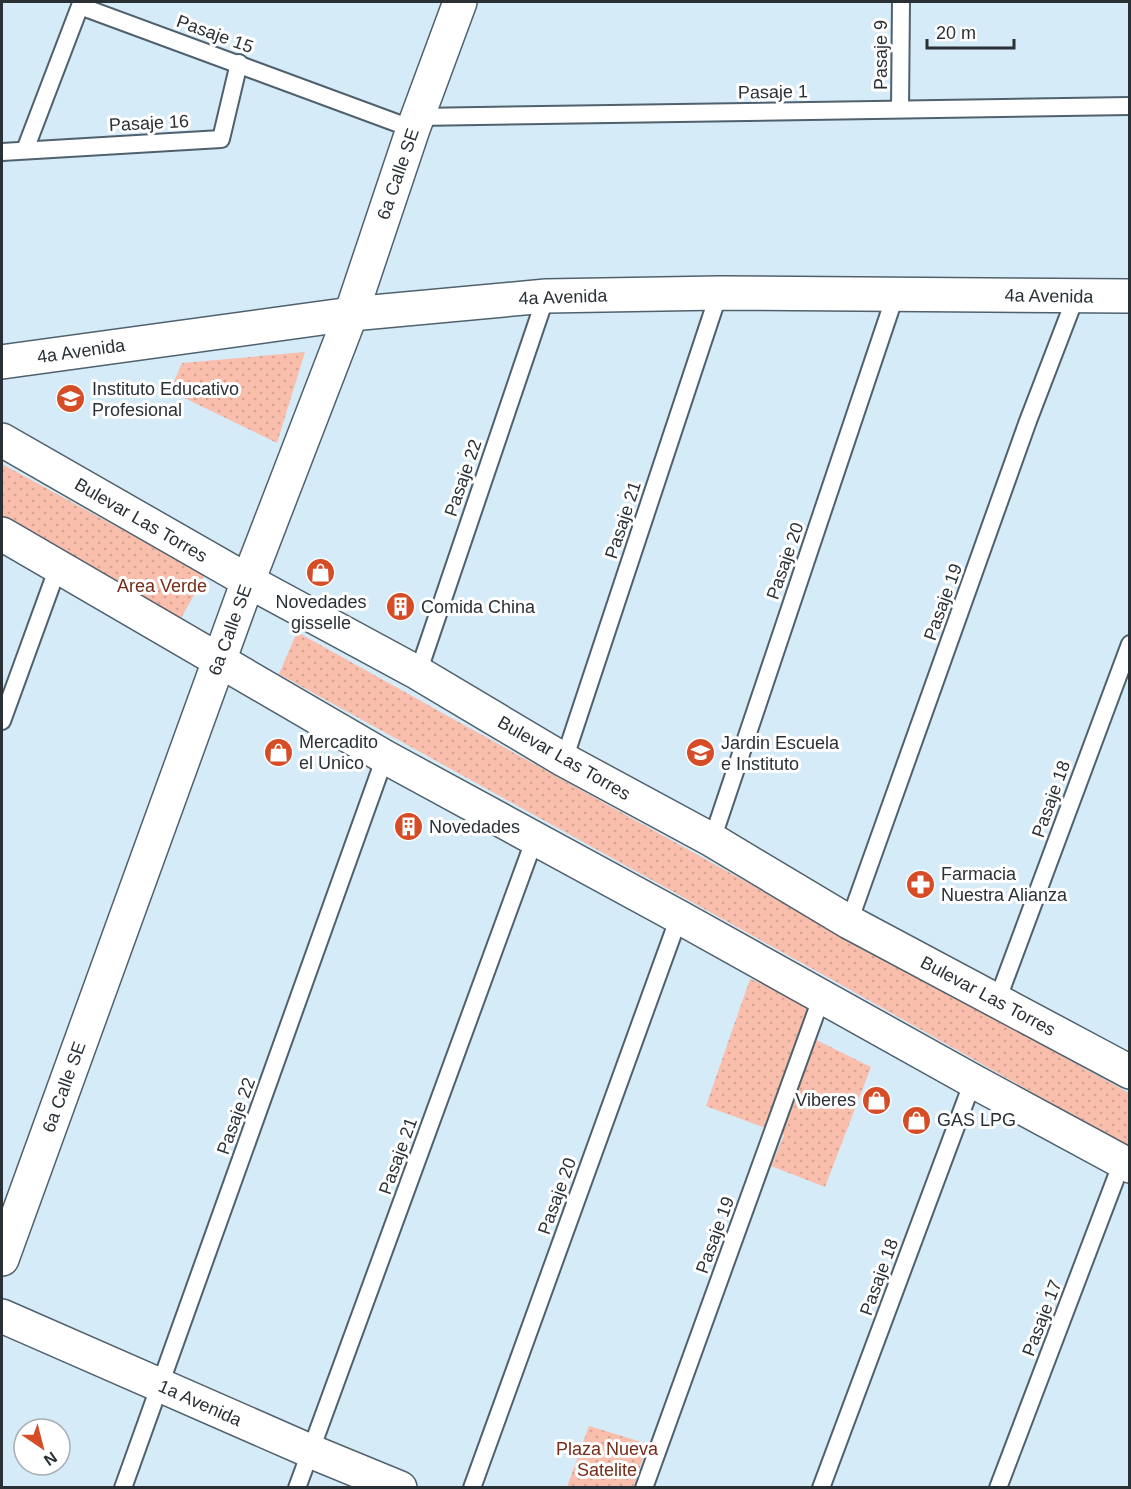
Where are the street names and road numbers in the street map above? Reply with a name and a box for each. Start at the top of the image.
street label: Pasaje 15 [174,11,256,57]
street label: Pasaje 9 [871,20,891,90]
street label: Pasaje 1 [738,81,808,103]
street label: Pasaje 16 [109,111,189,135]
street label: 6a Calle SE [373,126,423,222]
street label: 4a Avenida [518,285,609,309]
street label: 4a Avenida [1004,285,1095,307]
street label: 4a Avenida [36,335,127,367]
street label: Pasaje 22 [441,437,485,519]
street label: Bulevar Las Torres [71,474,211,566]
street label: Pasaje 21 [601,479,645,561]
street label: Pasaje 20 [763,520,807,602]
street label: Pasaje 19 [920,561,966,643]
street label: 6a Calle SE [204,582,256,678]
street label: Bulevar Las Torres [494,712,634,804]
street label: Pasaje 18 [1028,758,1074,840]
street label: Bulevar Las Torres [917,952,1059,1040]
street label: 6a Calle SE [38,1039,90,1135]
street label: Pasaje 22 [213,1075,259,1157]
street label: Pasaje 21 [375,1115,421,1197]
street label: Pasaje 20 [534,1155,580,1237]
street label: Pasaje 19 [692,1194,738,1276]
street label: Pasaje 18 [856,1236,902,1318]
street label: Pasaje 17 [1018,1277,1066,1359]
street label: 1a Avenida [155,1376,246,1431]

